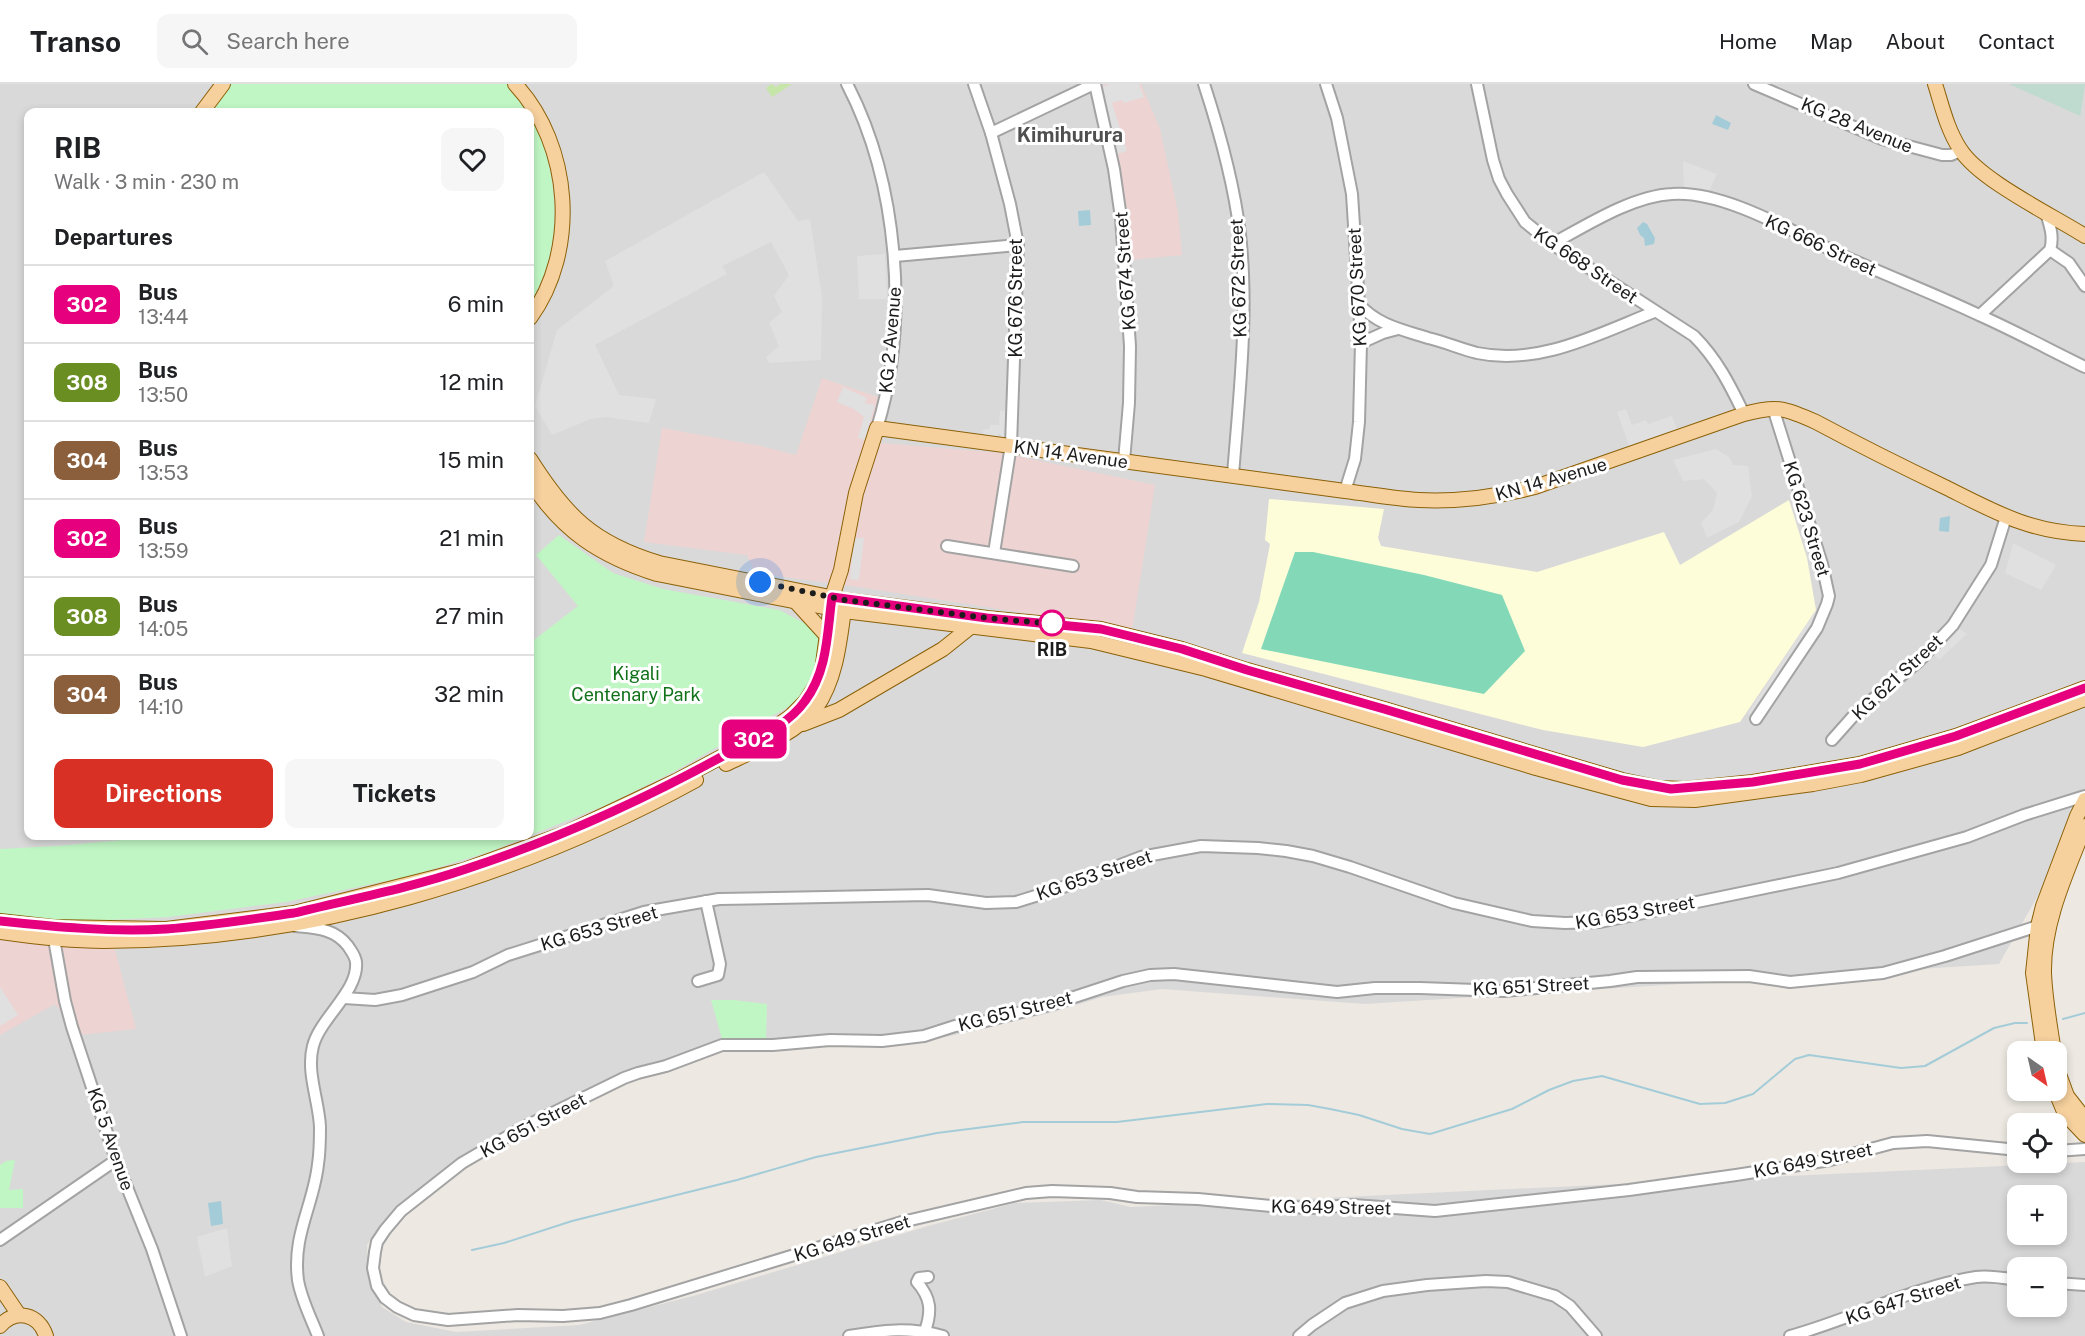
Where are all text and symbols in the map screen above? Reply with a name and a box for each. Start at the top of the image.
search box [157,14,577,68]
text: Transo [30,25,121,58]
icon: search [178,25,211,58]
text: Search here [226,28,350,54]
text: Home [1719,29,1777,54]
text: Map [1810,29,1853,54]
text: About [1886,29,1945,54]
text: Contact [1978,29,2055,54]
street label: KG 28 Avenue [1798,93,1916,157]
district label: Kimihurura [1017,123,1123,147]
button: heart [441,128,504,191]
text: RIB [54,131,101,164]
text: Walk · 3 min · 230 m [54,170,239,194]
street label: KG 666 Street [1762,210,1880,280]
street label: KG 674 Street [1110,211,1140,331]
street label: KG 672 Street [1225,218,1251,338]
street label: KG 668 Street [1530,223,1642,307]
text: Departures [54,224,173,250]
street label: KG 670 Street [1343,227,1371,347]
street label: KG 676 Street [1005,238,1026,358]
text: Bus [138,279,178,305]
street label: KG 2 Avenue [875,286,905,394]
text: 6 min [448,291,504,317]
text: 302 [67,292,107,317]
text: 13:44 [138,305,188,329]
text: Bus [138,357,178,383]
text: 12 min [439,369,504,395]
text: 308 [66,370,108,395]
text: 13:50 [138,383,188,407]
text: Bus [138,435,178,461]
street label: KN 14 Avenue [1013,436,1129,472]
text: 15 min [438,447,504,473]
text: 304 [66,448,108,473]
street label: KN 14 Avenue [1493,453,1609,505]
street label: KG 623 Street [1779,459,1835,579]
text: 13:53 [138,461,189,485]
text: Bus [138,513,178,539]
text: 21 min [439,525,504,551]
text: 302 [67,526,107,551]
text: 13:59 [138,539,189,563]
your location [745,567,775,597]
text: Bus [138,591,178,617]
text: 27 min [435,603,504,629]
text: 308 [66,604,108,629]
marker: RIB [1039,610,1065,636]
text: 14:05 [138,617,188,641]
street label: KG 621 Street [1847,630,1947,724]
place label: RIB [1037,639,1067,660]
park label: Kigali Centenary Park [571,663,701,705]
text: Bus [138,669,178,695]
text: 32 min [434,681,504,707]
text: 304 [66,682,108,707]
text: 14:10 [138,695,184,719]
line badge: 302 [720,720,789,758]
text: 302 [734,727,774,752]
button: Directions [54,759,273,828]
button: Tickets [285,759,504,828]
street label: KG 653 Street [1033,845,1155,905]
street label: KG 653 Street [1574,891,1696,933]
street label: KG 653 Street [538,901,660,955]
street label: KG 651 Street [1472,972,1590,1000]
street label: KG 651 Street [956,987,1074,1035]
north arrow [2007,1041,2067,1101]
map controls [2007,1041,2067,1317]
street label: KG 5 Avenue [84,1085,138,1193]
street label: KG 651 Street [476,1088,590,1162]
button: locate [2007,1113,2067,1173]
street label: KG 649 Street [1752,1138,1874,1182]
button: + [2007,1185,2067,1245]
street label: KG 649 Street [1271,1195,1391,1219]
street label: KG 649 Street [791,1210,913,1266]
button: − [2007,1257,2067,1317]
street label: KG 647 Street [1843,1271,1963,1329]

